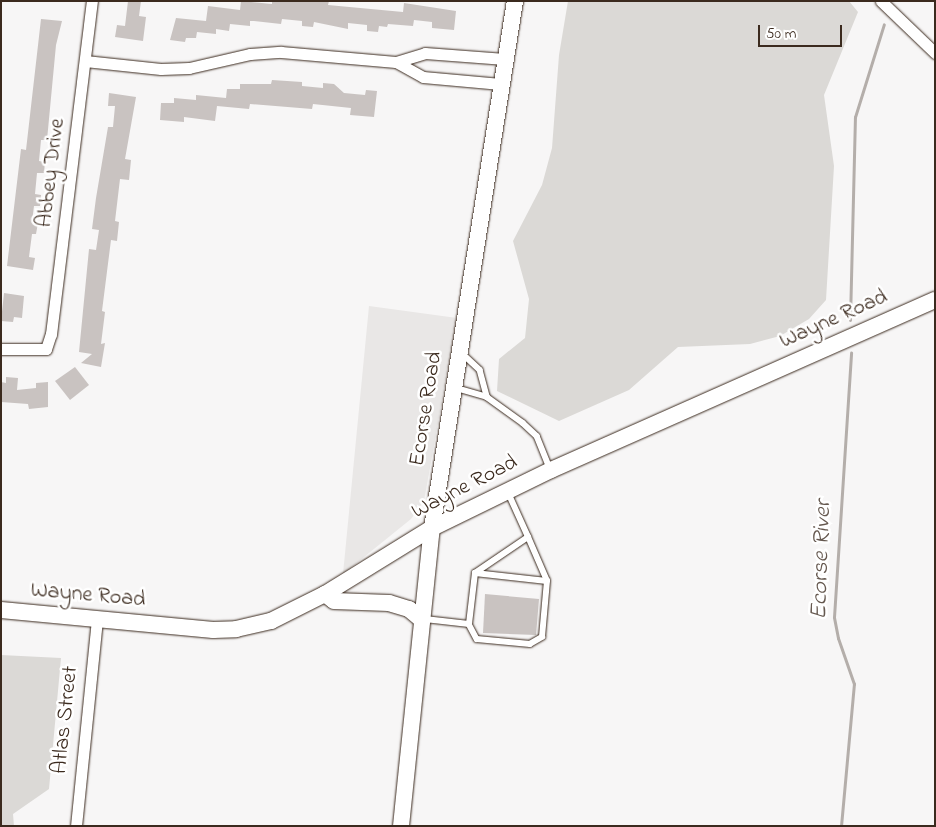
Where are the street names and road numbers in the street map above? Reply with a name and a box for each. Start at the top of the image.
street label: Abbey Drive [32,117,72,229]
street label: Wayne Road [776,285,892,355]
street label: Ecorse Road [405,350,449,468]
street label: Wayne Road [408,450,522,526]
street label: Wayne Road [29,578,147,614]
street label: Atlas Street [47,665,85,775]

